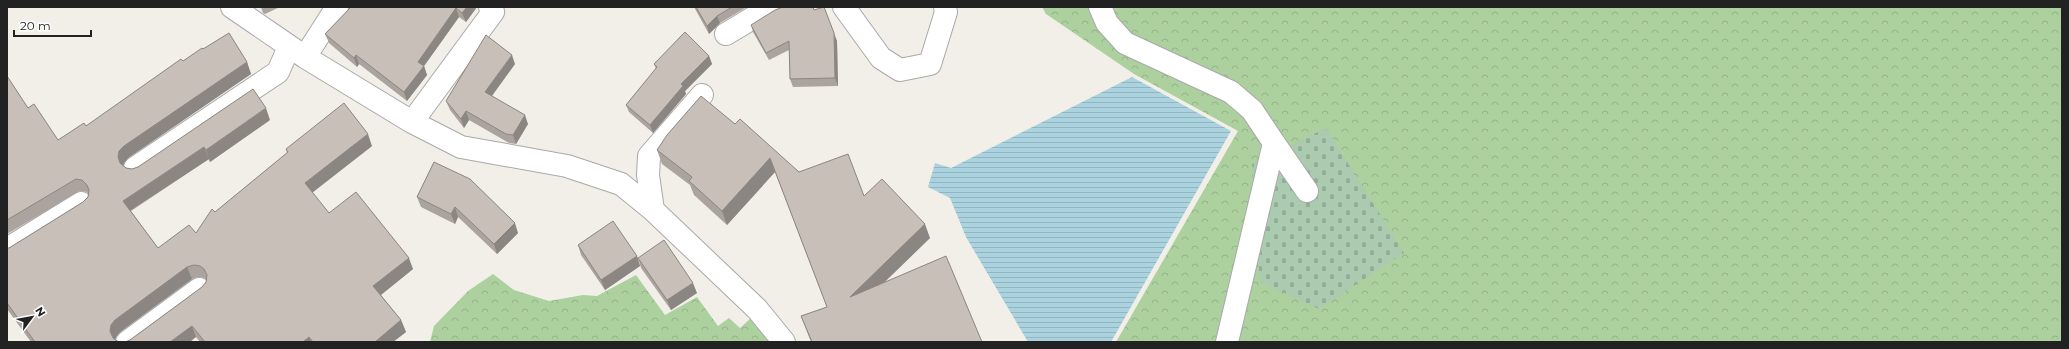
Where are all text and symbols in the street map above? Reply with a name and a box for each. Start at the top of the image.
scale bar [14,12,91,38]
text: 20 m [20,18,51,33]
north arrow [12,297,52,337]
text: N [32,304,49,319]

